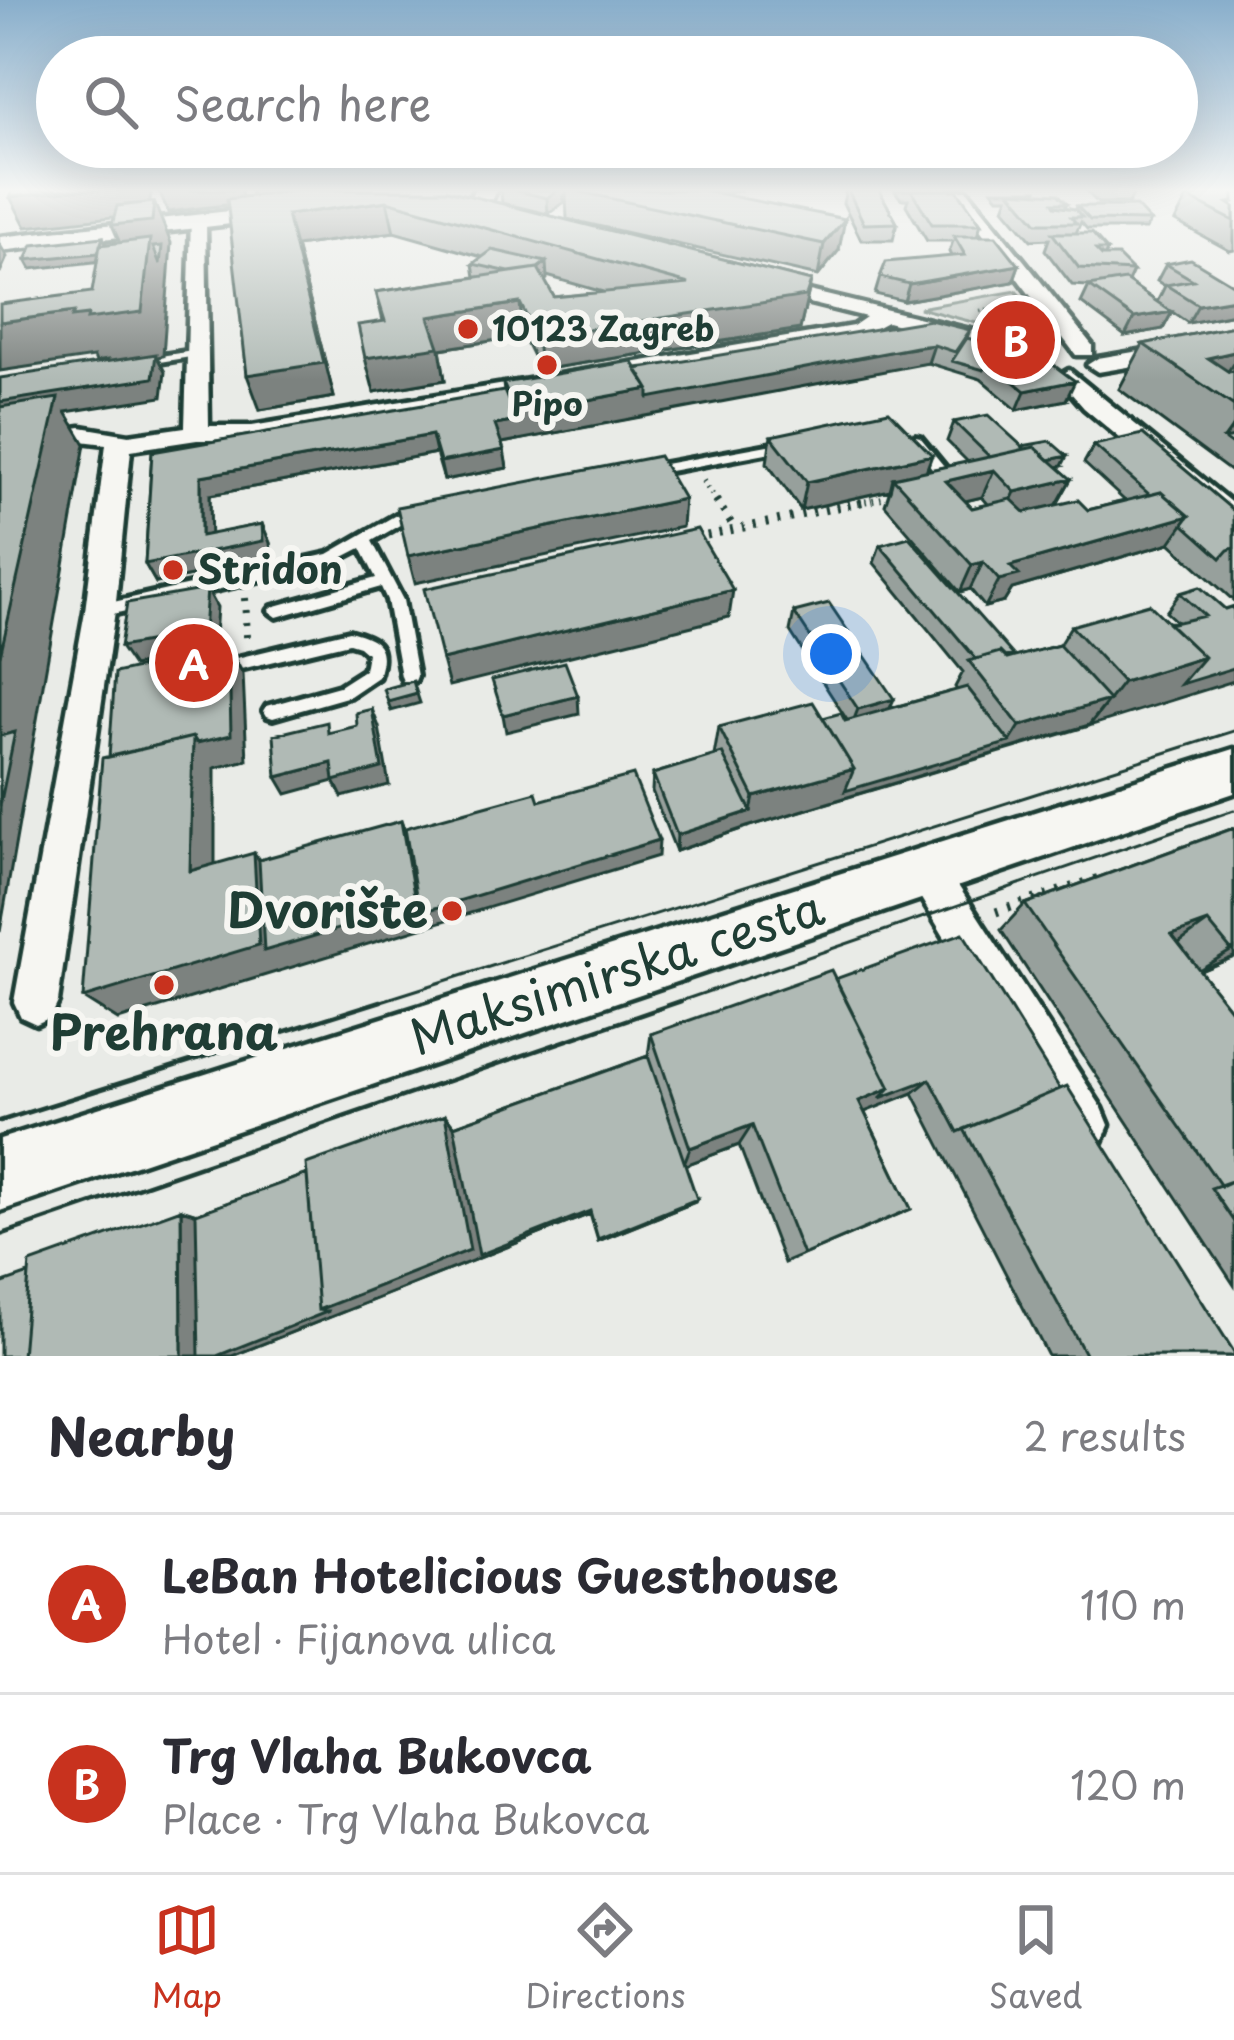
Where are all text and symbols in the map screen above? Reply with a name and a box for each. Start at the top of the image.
search box [36,36,1198,168]
text: Search here [174,68,431,136]
icon: search [78,69,144,135]
pin: B [977,295,1055,385]
place label: 10123 Zagreb [492,302,714,352]
marker: 10123 Zagreb [455,316,481,342]
marker: Pipo [534,352,560,378]
place label: Pipo [511,377,583,427]
place label: Stridon [197,538,343,597]
marker: Stridon [160,557,186,583]
pin: A [155,618,233,708]
your location [801,624,861,684]
street label: Maksimirska cesta [400,869,832,1071]
place label: Dvorište [227,872,428,944]
marker: Dvorište [439,898,465,924]
marker: Prehrana [151,972,177,998]
place label: Prehrana [50,994,278,1066]
text: Nearby [48,1396,235,1473]
text: 2 results [1024,1405,1186,1464]
text: LeBan Hotelicious Guesthouse [162,1540,838,1608]
text: A [72,1574,102,1633]
text: 110 m [1080,1574,1186,1633]
text: Hotel · Fijanova ulica [162,1608,555,1667]
text: Trg Vlaha Bukovca [162,1720,592,1788]
text: B [74,1754,100,1813]
text: 120 m [1070,1754,1186,1813]
text: Place · Trg Vlaha Bukovca [162,1788,649,1847]
tab: Map [152,1897,222,2019]
tab: Directions [525,1897,686,2019]
tab: Saved [989,1897,1082,2019]

